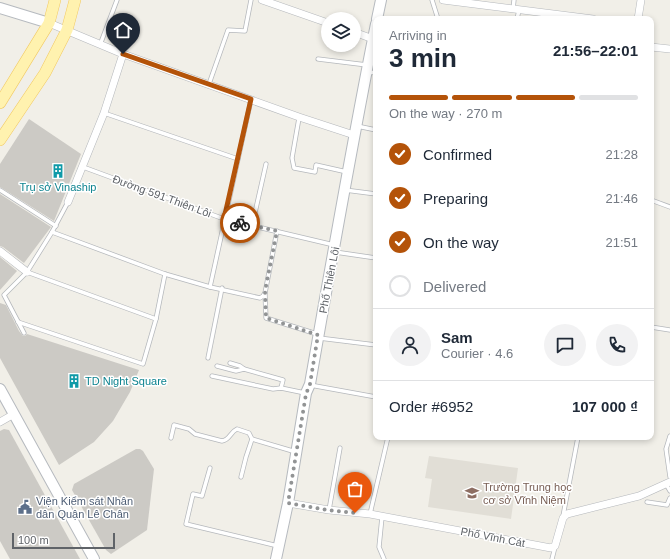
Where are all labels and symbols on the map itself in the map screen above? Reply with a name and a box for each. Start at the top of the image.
pin [106,13,140,54]
building icon: Trụ sở Vinaship [50,163,66,179]
street label: Đường 591 Thiên Lôi [111,173,213,219]
place label: Trụ sở Vinaship [20,181,96,193]
courier [220,203,260,243]
street label: Phố Thiên Lôi [317,246,341,314]
building icon: TD Night Square [66,373,82,389]
place label: TD Night Square [85,375,167,387]
pin [338,472,372,513]
place label: Trường Trung học cơ sở Vĩnh Niệm [483,481,572,506]
school or university icon: Trường Trung học cơ sở Vĩnh Niệm [464,485,480,501]
place label: Viện Kiểm sát Nhân dân Quận Lê Chân [36,495,133,520]
public building icon: Viện Kiểm sát Nhân dân Quận Lê Chân [17,499,33,515]
street label: Phố Vĩnh Cát [460,525,526,549]
scale bar [12,531,115,550]

